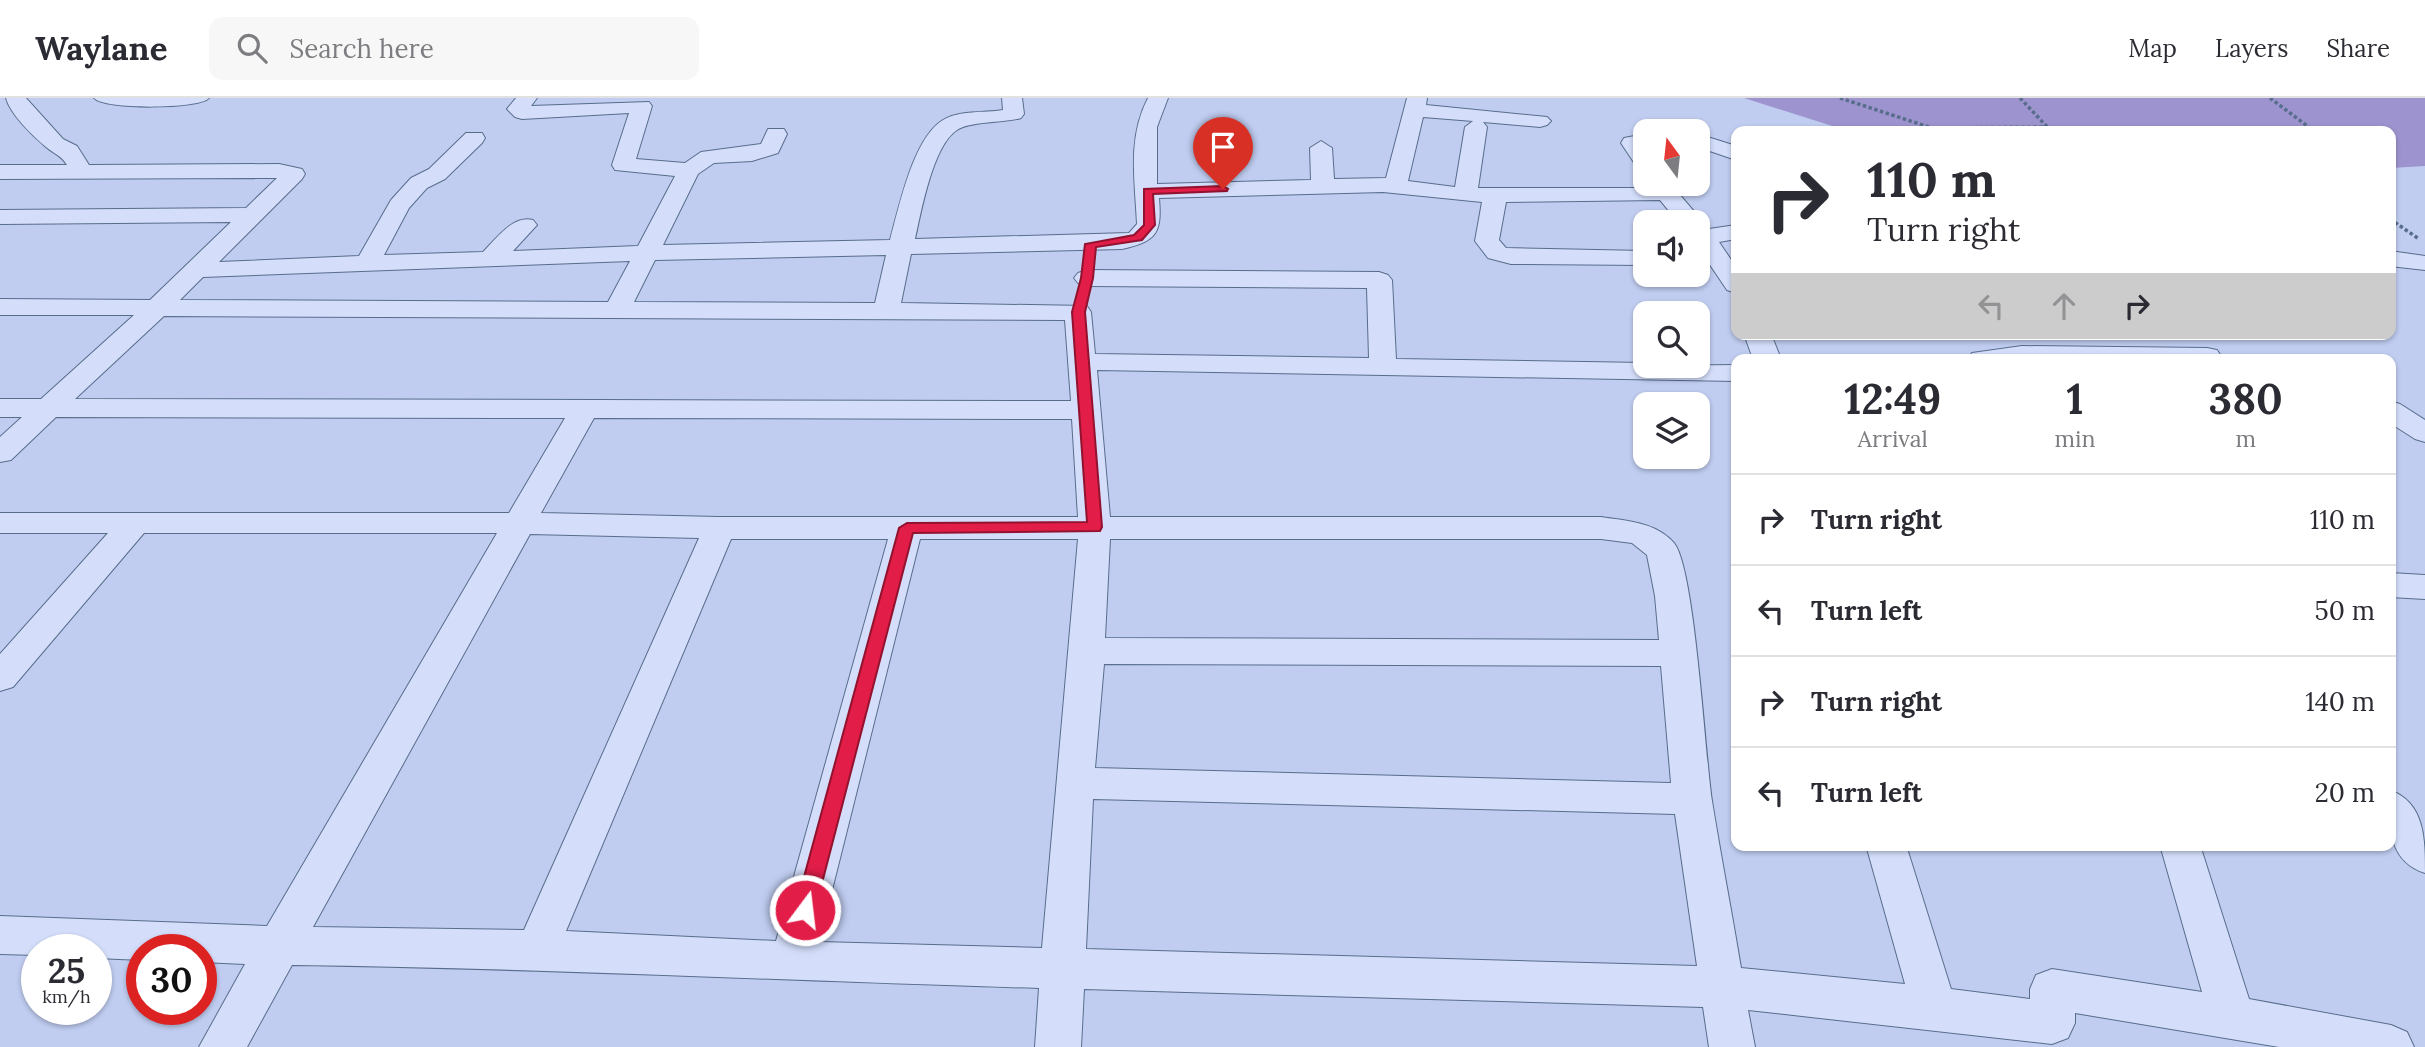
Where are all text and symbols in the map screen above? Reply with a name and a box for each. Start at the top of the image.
search box [209,17,699,80]
text: Waylane [35,27,167,69]
icon: search [233,29,271,67]
text: Search here [289,32,434,65]
text: Map [2128,33,2177,64]
text: Layers [2215,33,2288,64]
text: Share [2326,33,2390,64]
pin [1193,117,1253,189]
north arrow [1633,119,1710,196]
map controls [1633,119,1710,469]
icon: arrive [1204,128,1242,166]
text: 110 m [1867,148,1996,210]
icon: right [1752,154,1843,245]
text: Turn right [1867,209,2020,250]
button: sound [1633,210,1710,287]
icon: left [1972,287,2010,325]
icon: ahead [2045,287,2083,325]
icon: right [2118,287,2156,325]
button: search [1633,301,1710,378]
text: 12:49 [1844,372,1941,426]
text: 1 [2066,372,2083,426]
text: 380 [2209,372,2283,426]
button: layers [1633,392,1710,469]
text: Arrival [1858,424,1928,453]
text: min [2054,424,2095,453]
text: m [2235,424,2256,453]
icon: right [1752,501,1790,539]
text: Turn right [1811,503,1942,536]
text: 110 m [2310,503,2375,536]
icon: left [1752,592,1790,630]
text: Turn left [1811,594,1922,627]
text: 50 m [2315,594,2375,627]
icon: right [1752,683,1790,721]
text: Turn right [1811,685,1942,718]
text: 140 m [2305,685,2375,718]
icon: left [1752,774,1790,812]
text: Turn left [1811,776,1922,809]
text: 20 m [2315,776,2375,809]
position arrow [768,873,842,947]
speed limit sign: 30 [126,934,217,1025]
text: 25 [48,948,85,993]
text: km/h [42,985,91,1008]

